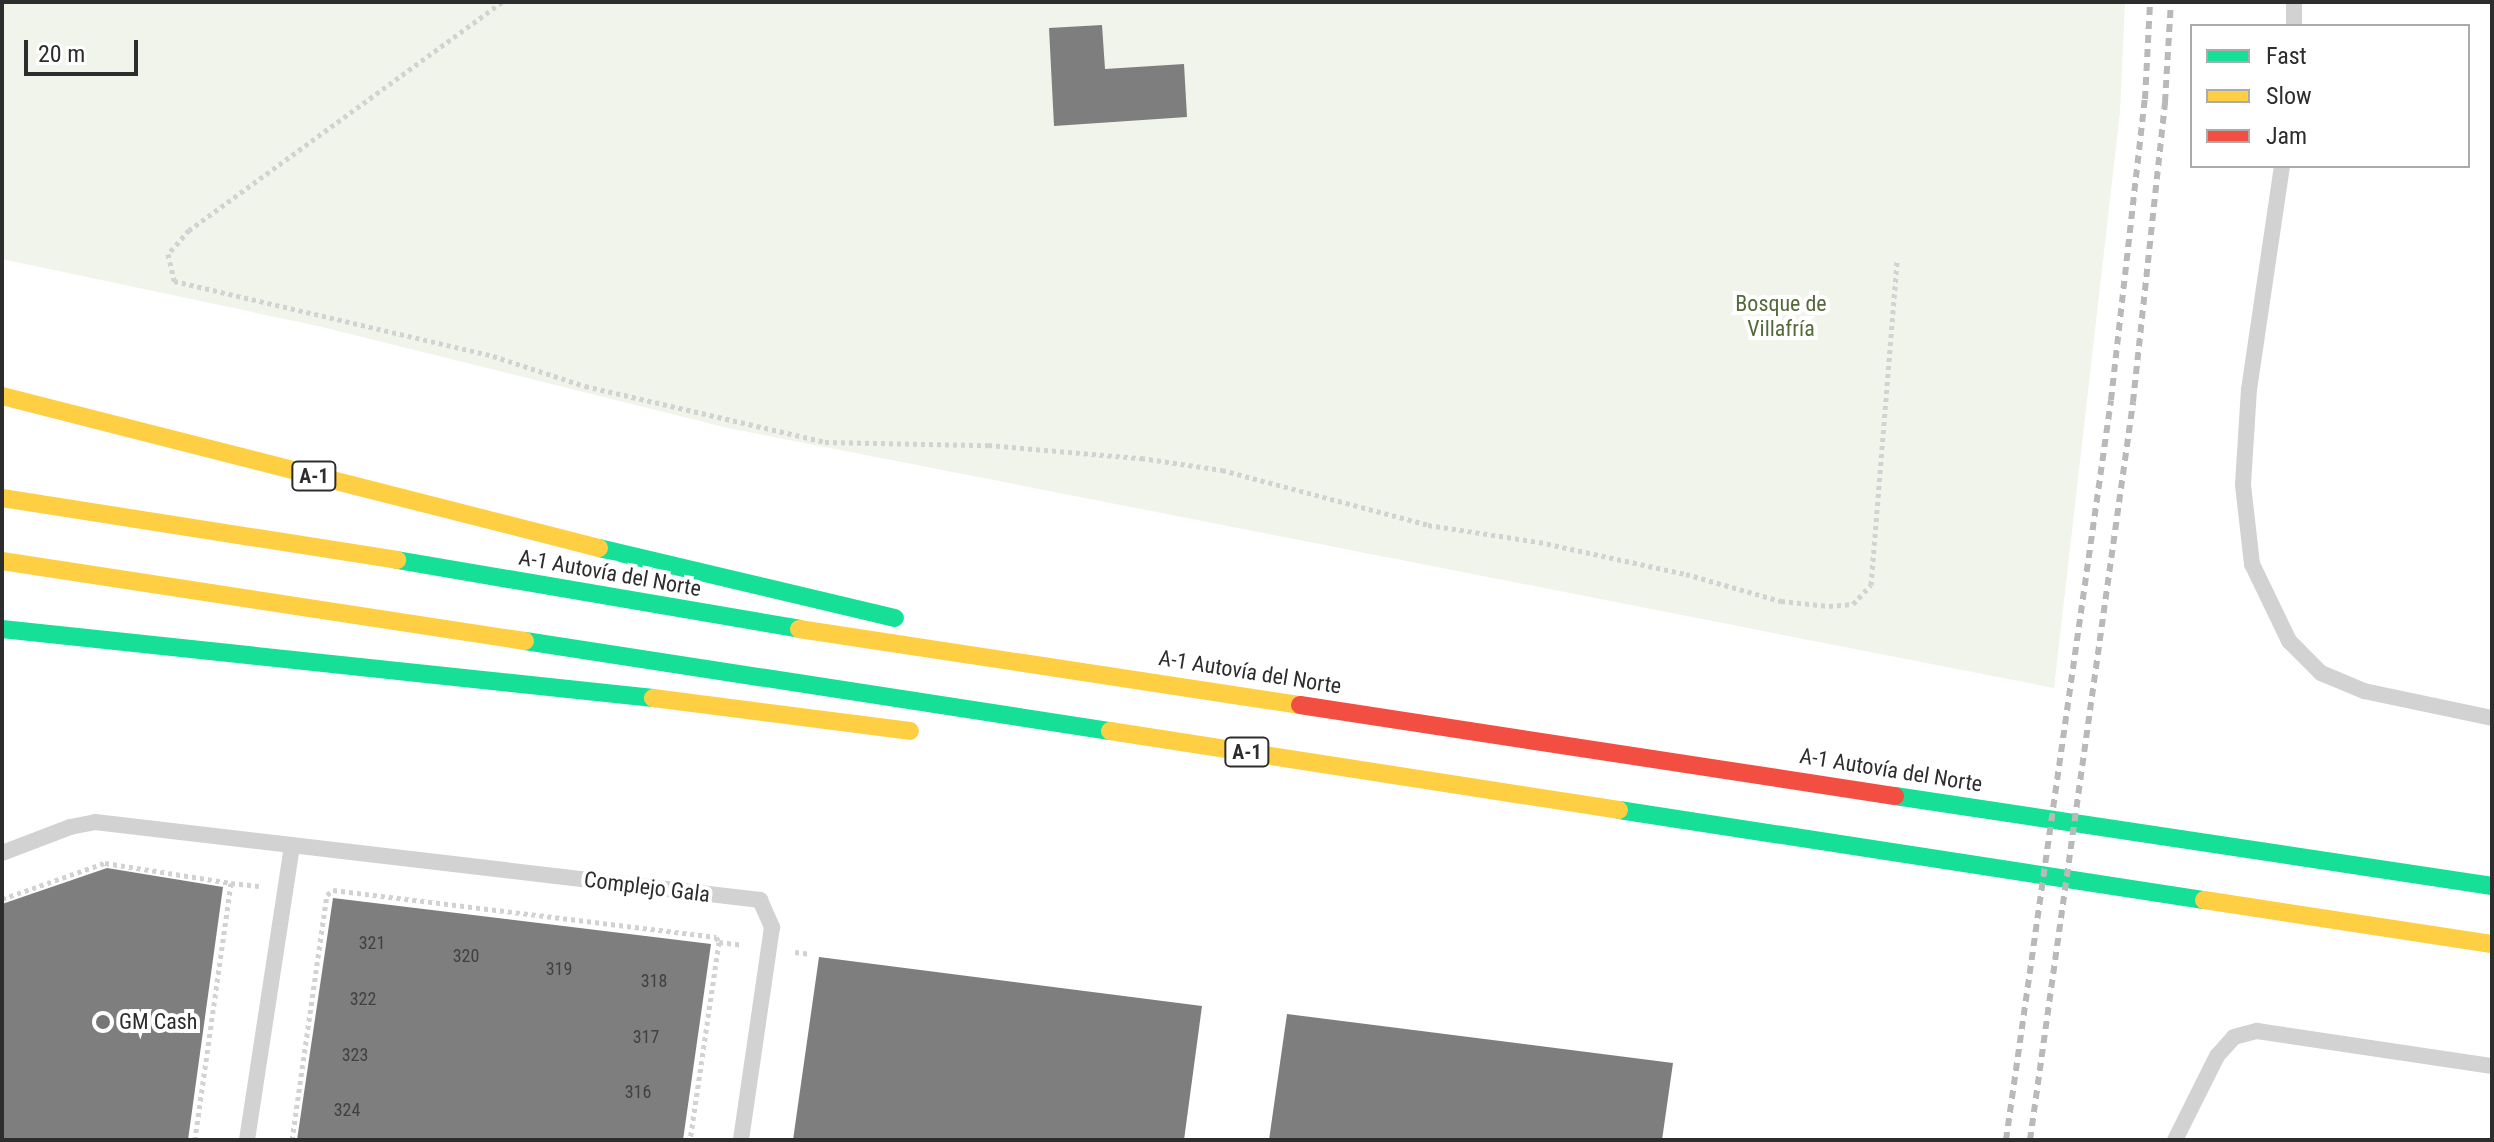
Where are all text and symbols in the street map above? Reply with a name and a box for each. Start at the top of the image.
scale bar [28,24,142,74]
legend [2190,24,2470,168]
text: 20 m [38,40,85,68]
text: Fast [2266,42,2307,70]
text: Slow [2266,82,2312,110]
text: Jam [2266,122,2307,150]
park label: Bosque de Villafría [1735,290,1827,342]
road number: A-1 [290,460,338,492]
street label: A-1 Autovía del Norte [517,544,703,602]
street label: A-1 Autovía del Norte [1157,645,1343,699]
road number: A-1 [1223,736,1271,768]
street label: A-1 Autovía del Norte [1798,743,1984,797]
street label: Complejo Gala [583,866,711,908]
house number: 321 [359,932,385,954]
house number: 320 [453,945,479,967]
house number: 319 [546,958,572,980]
house number: 318 [641,970,667,992]
house number: 322 [350,988,376,1010]
place label: GM Cash [119,1009,197,1035]
marker: GM Cash [94,1013,112,1031]
house number: 317 [633,1026,659,1048]
house number: 323 [342,1044,368,1066]
house number: 316 [625,1081,651,1103]
house number: 324 [334,1099,360,1121]

